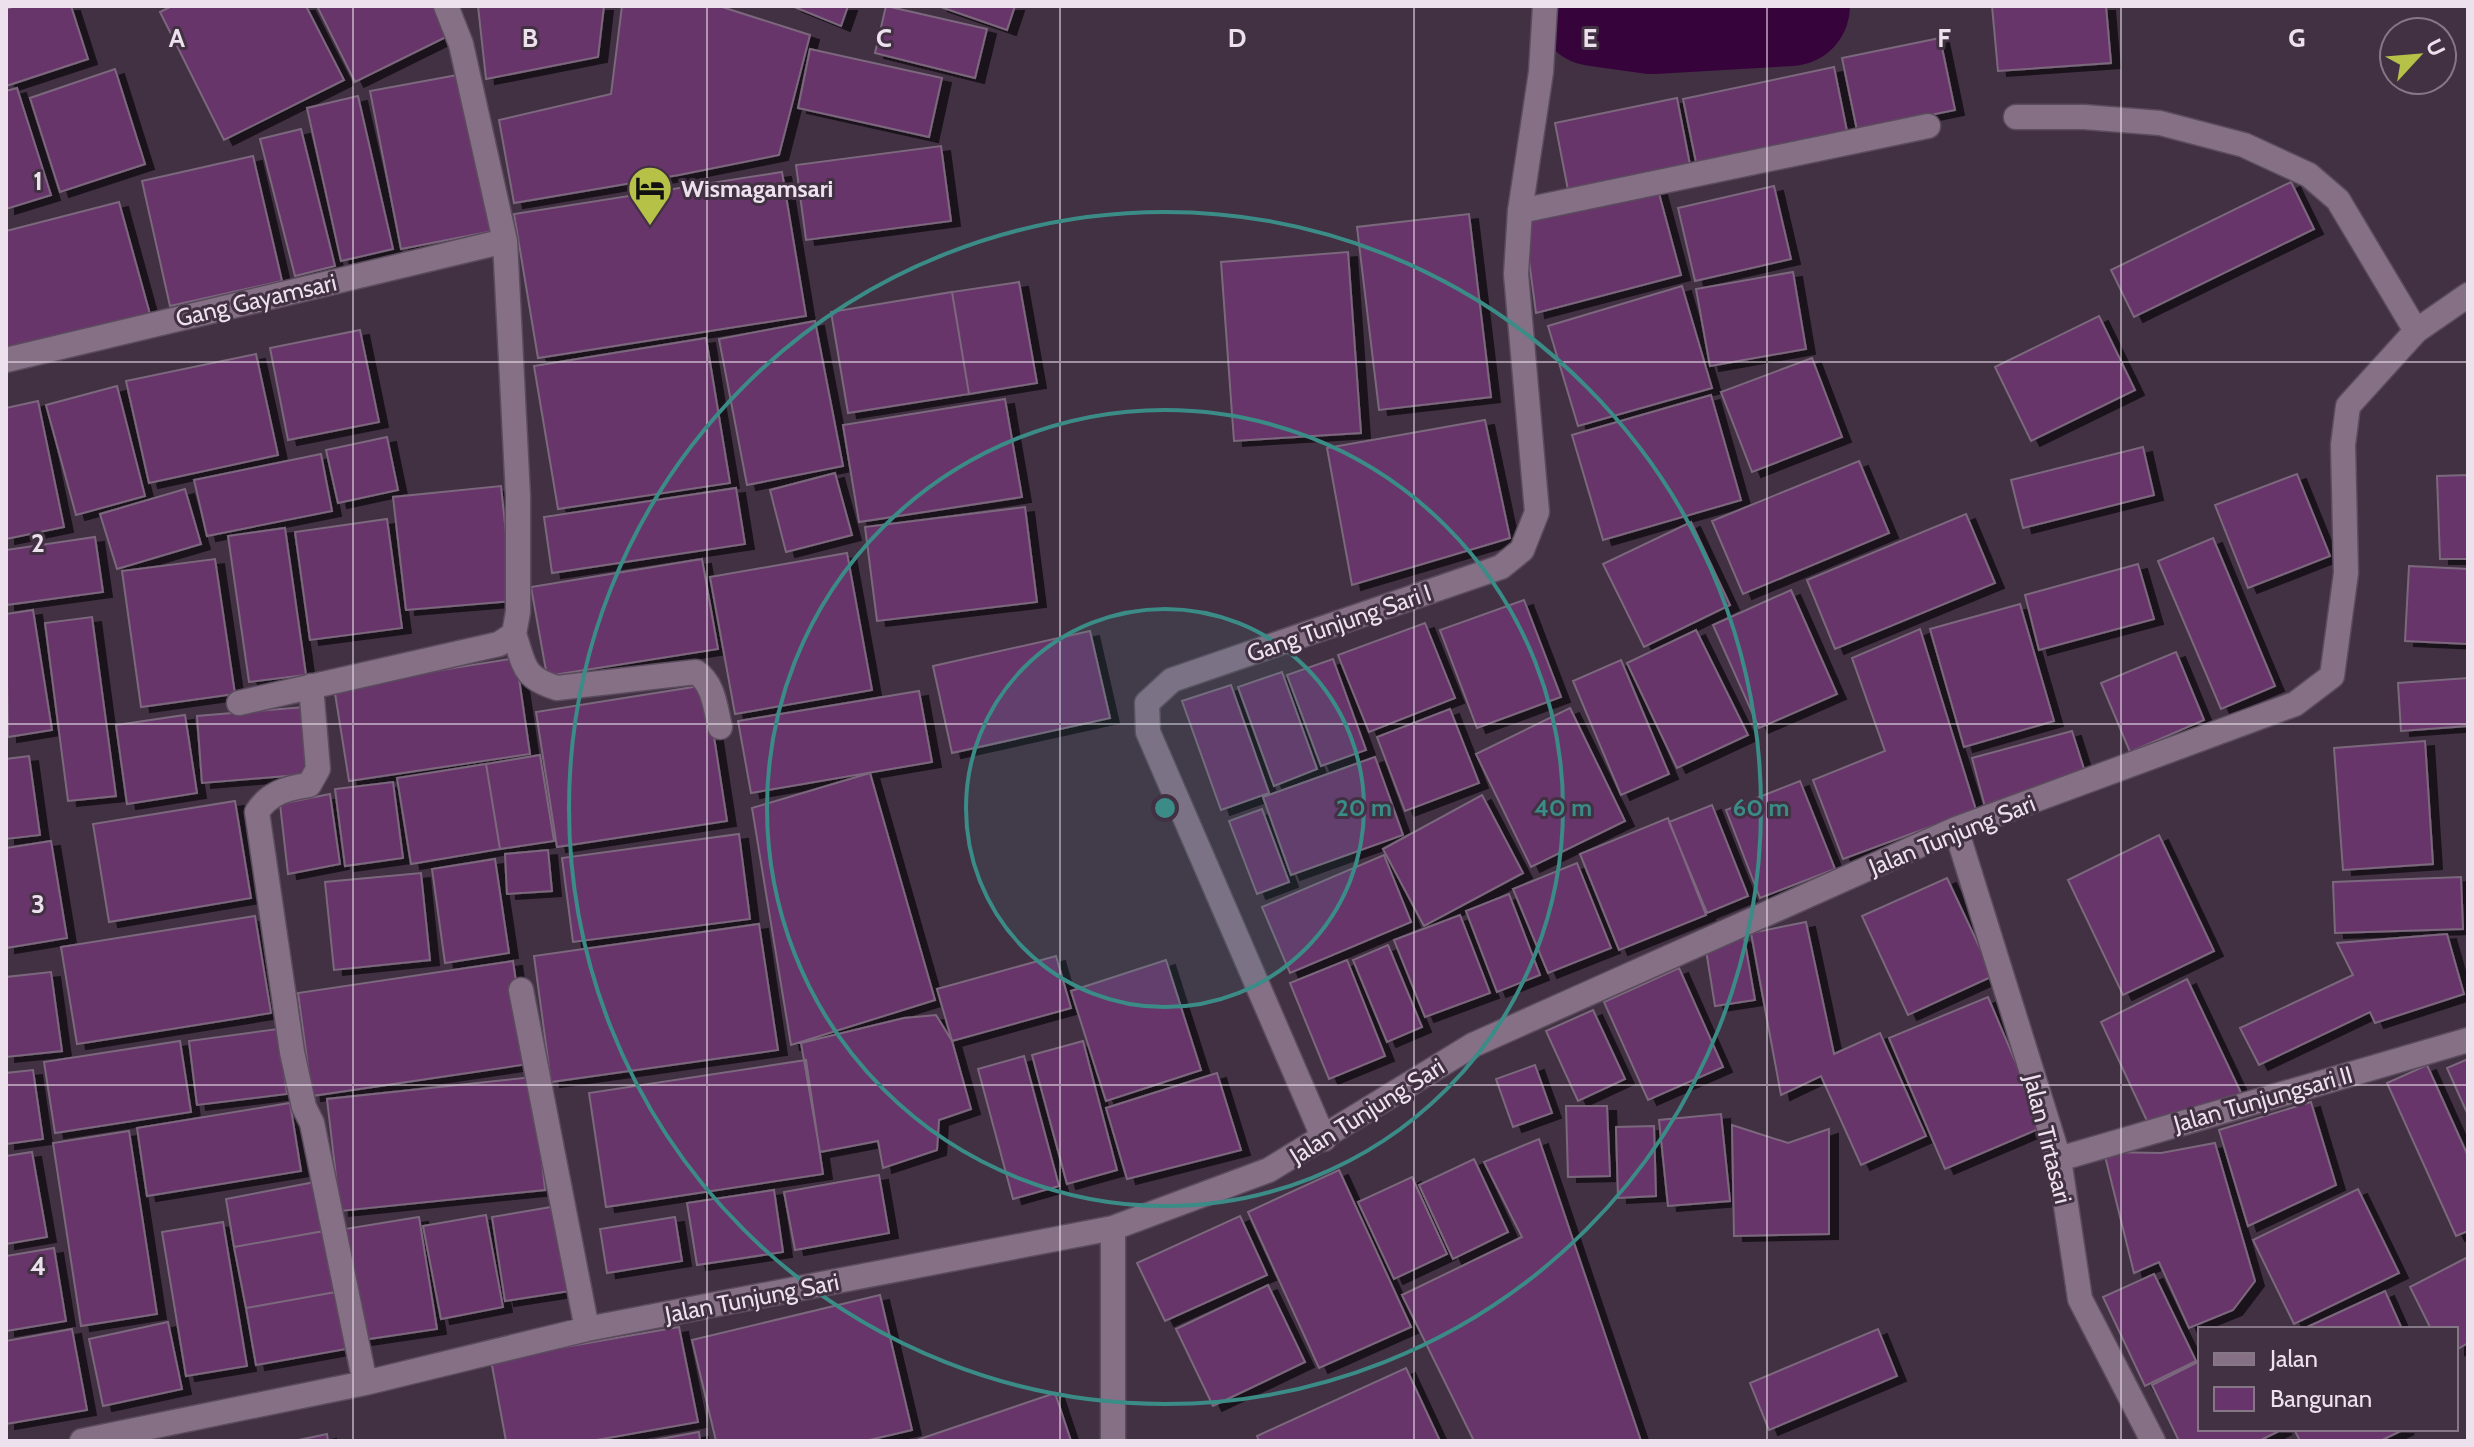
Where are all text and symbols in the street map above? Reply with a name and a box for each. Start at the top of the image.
north arrow [2378,16,2458,96]
text: A [169,22,186,54]
text: B [522,22,538,54]
text: C [876,22,892,54]
text: D [1228,22,1246,54]
text: E [1583,22,1597,54]
text: F [1937,22,1951,54]
text: G [2288,22,2306,54]
text: U [2420,34,2451,60]
hotel icon: Wismagamsari [626,164,674,227]
text: 1 [33,165,43,197]
place label: Wismagamsari [681,174,833,203]
street label: Gang Gayamsari [173,267,339,333]
text: 2 [31,527,45,559]
street label: Gang Tunjung Sari I [1243,578,1435,668]
street label: Jalan Tunjung Sari [1864,788,2039,882]
text: 20 m [1336,793,1392,822]
text: 40 m [1534,793,1592,822]
text: 60 m [1733,793,1789,822]
centre of rings [1151,794,1179,822]
text: 3 [31,888,45,920]
street label: Jalan Tunjung Sari [1284,1052,1450,1171]
street label: Jalan Tunjungsari II [2169,1060,2356,1139]
street label: Jalan Tirtasari [2018,1070,2078,1207]
text: 4 [30,1250,46,1282]
street label: Jalan Tunjung Sari [662,1267,842,1329]
legend [2198,1327,2458,1431]
text: Jalan [2269,1344,2318,1373]
text: Bangunan [2270,1384,2372,1413]

